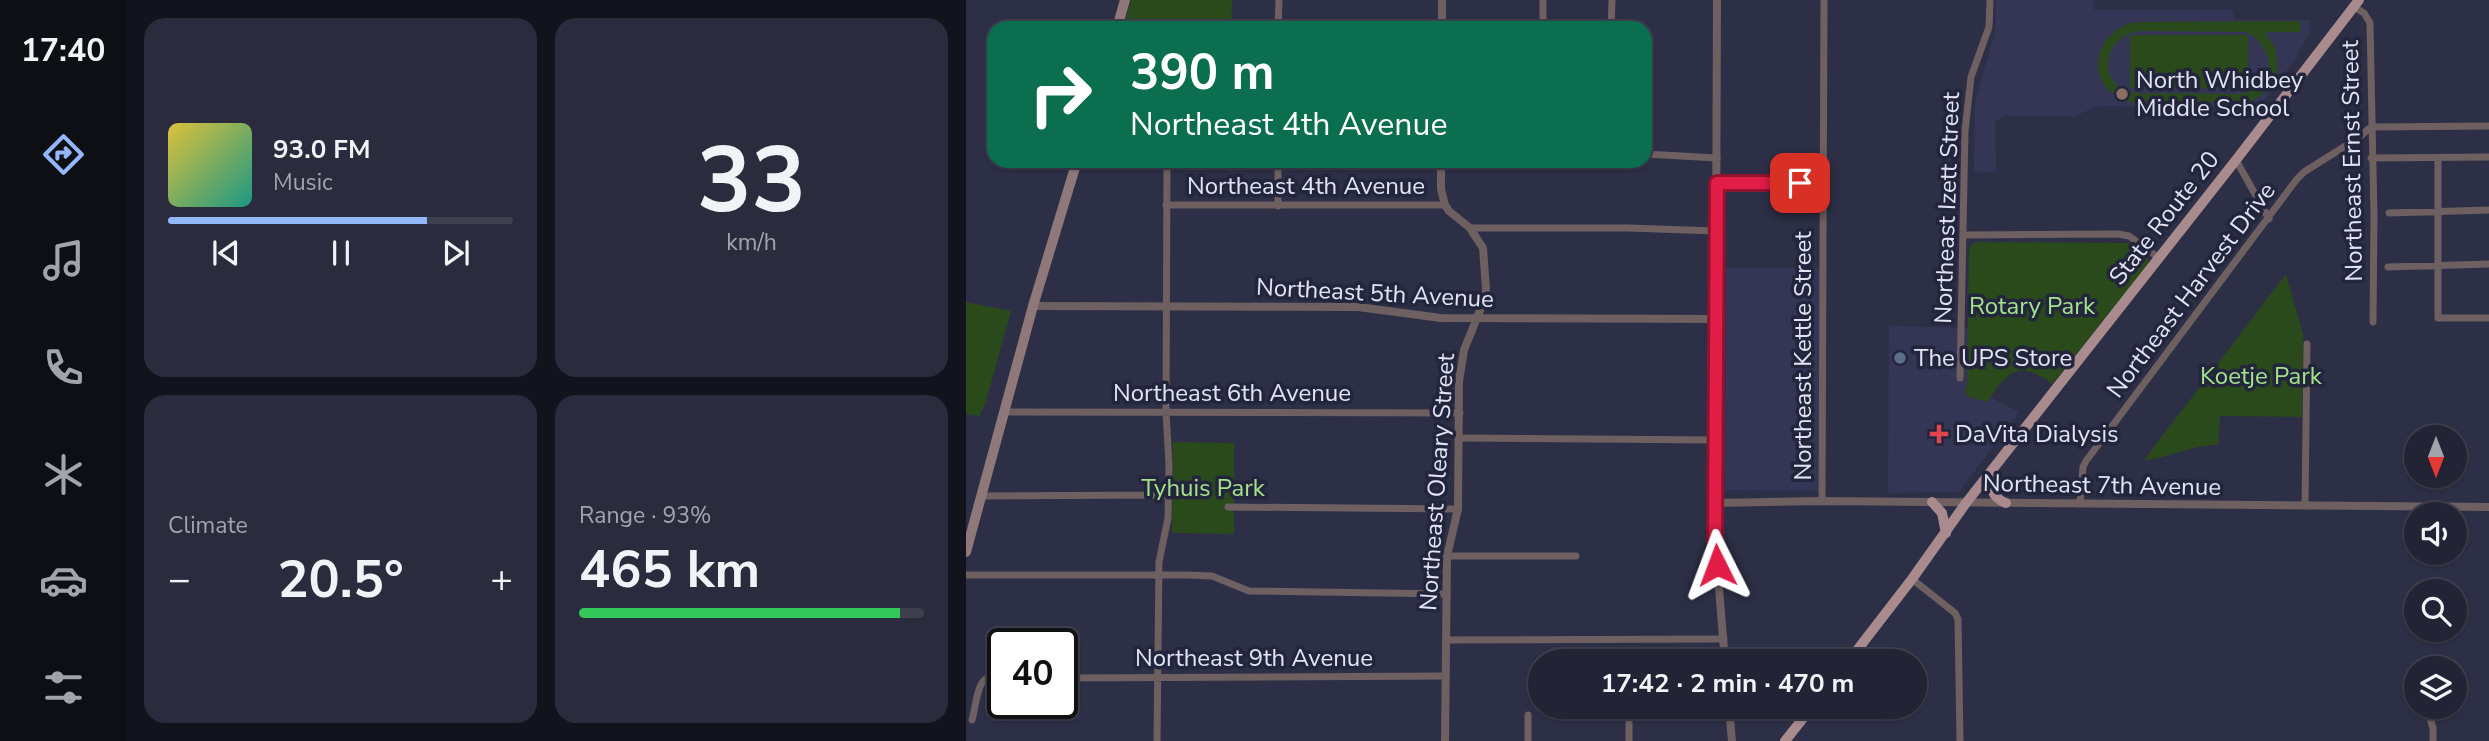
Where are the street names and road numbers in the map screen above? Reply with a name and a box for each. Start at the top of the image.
street label: Northeast Ernst Street [2334,39,2370,282]
street label: Northeast Izett Street [1927,91,1967,324]
street label: State Route 20 [2102,144,2226,292]
street label: Northeast 4th Avenue [1187,170,1425,202]
street label: Northeast Harvest Drive [2099,176,2283,404]
street label: Northeast Kettle Street [1787,231,1819,481]
street label: Northeast 5th Avenue [1255,271,1495,315]
street label: Northeast Oleary Street [1412,352,1462,612]
street label: Northeast 6th Avenue [1113,377,1351,409]
street label: Northeast 7th Avenue [1983,467,2221,503]
street label: Northeast 9th Avenue [1135,642,1373,674]

